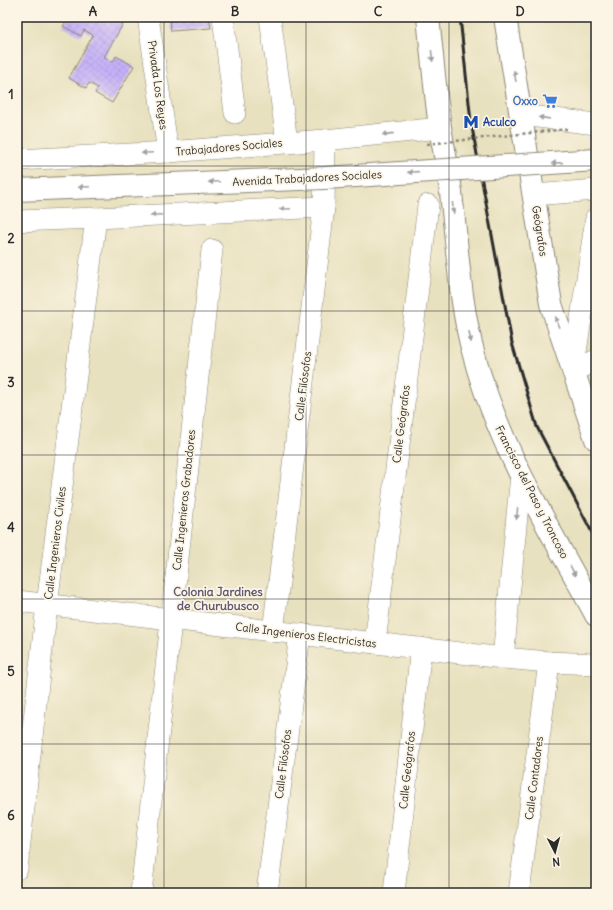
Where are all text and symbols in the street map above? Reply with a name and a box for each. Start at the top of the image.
text: A [89,3,98,20]
text: B [231,3,240,20]
text: C [374,3,383,20]
text: D [515,3,525,20]
street label: Privada Los Reyes [145,39,171,131]
one-way arrow [429,50,435,62]
one-way arrow [512,70,518,82]
text: 1 [8,86,14,103]
supermarket icon: Oxxo [541,92,559,110]
place label: Oxxo [513,94,538,108]
metro station icon: Aculco [462,113,480,131]
place label: Aculco [483,115,516,129]
one-way arrow [538,115,550,121]
one-way arrow [382,130,394,137]
street label: Trabajadores Sociales [175,135,283,159]
one-way arrow [141,150,153,157]
one-way arrow [551,159,563,166]
street label: Avenida Trabajadores Sociales [232,167,382,189]
one-way arrow [407,169,419,176]
one-way arrow [207,179,220,185]
one-way arrow [77,184,90,190]
one-way arrow [450,202,456,214]
street label: Geógrafos [529,204,551,258]
one-way arrow [279,206,291,213]
one-way arrow [150,212,162,219]
text: 2 [7,230,15,247]
one-way arrow [554,316,560,328]
one-way arrow [467,331,473,343]
street label: Calle Filósofos [292,350,314,422]
text: 3 [7,374,15,391]
street label: Calle Geógrafos [389,384,413,464]
street label: Francisco del Paso y Troncoso [492,423,572,561]
street label: Calle Ingenieros Grabadores [170,429,198,571]
street label: Calle Ingenieros Civiles [41,486,69,600]
one-way arrow [514,508,521,520]
text: 4 [7,519,15,536]
one-way arrow [569,565,576,577]
district label: Colonia Jardines de Churubusco [173,584,263,613]
street label: Calle Ingenieros Electricistas [235,619,377,651]
text: 5 [7,663,15,680]
street label: Calle Filósofos [272,728,294,800]
street label: Calle Geógrafos [396,730,418,810]
street label: Calle Contadores [522,735,546,821]
text: 6 [7,807,15,824]
north arrow [535,832,575,872]
text: N [552,855,561,869]

